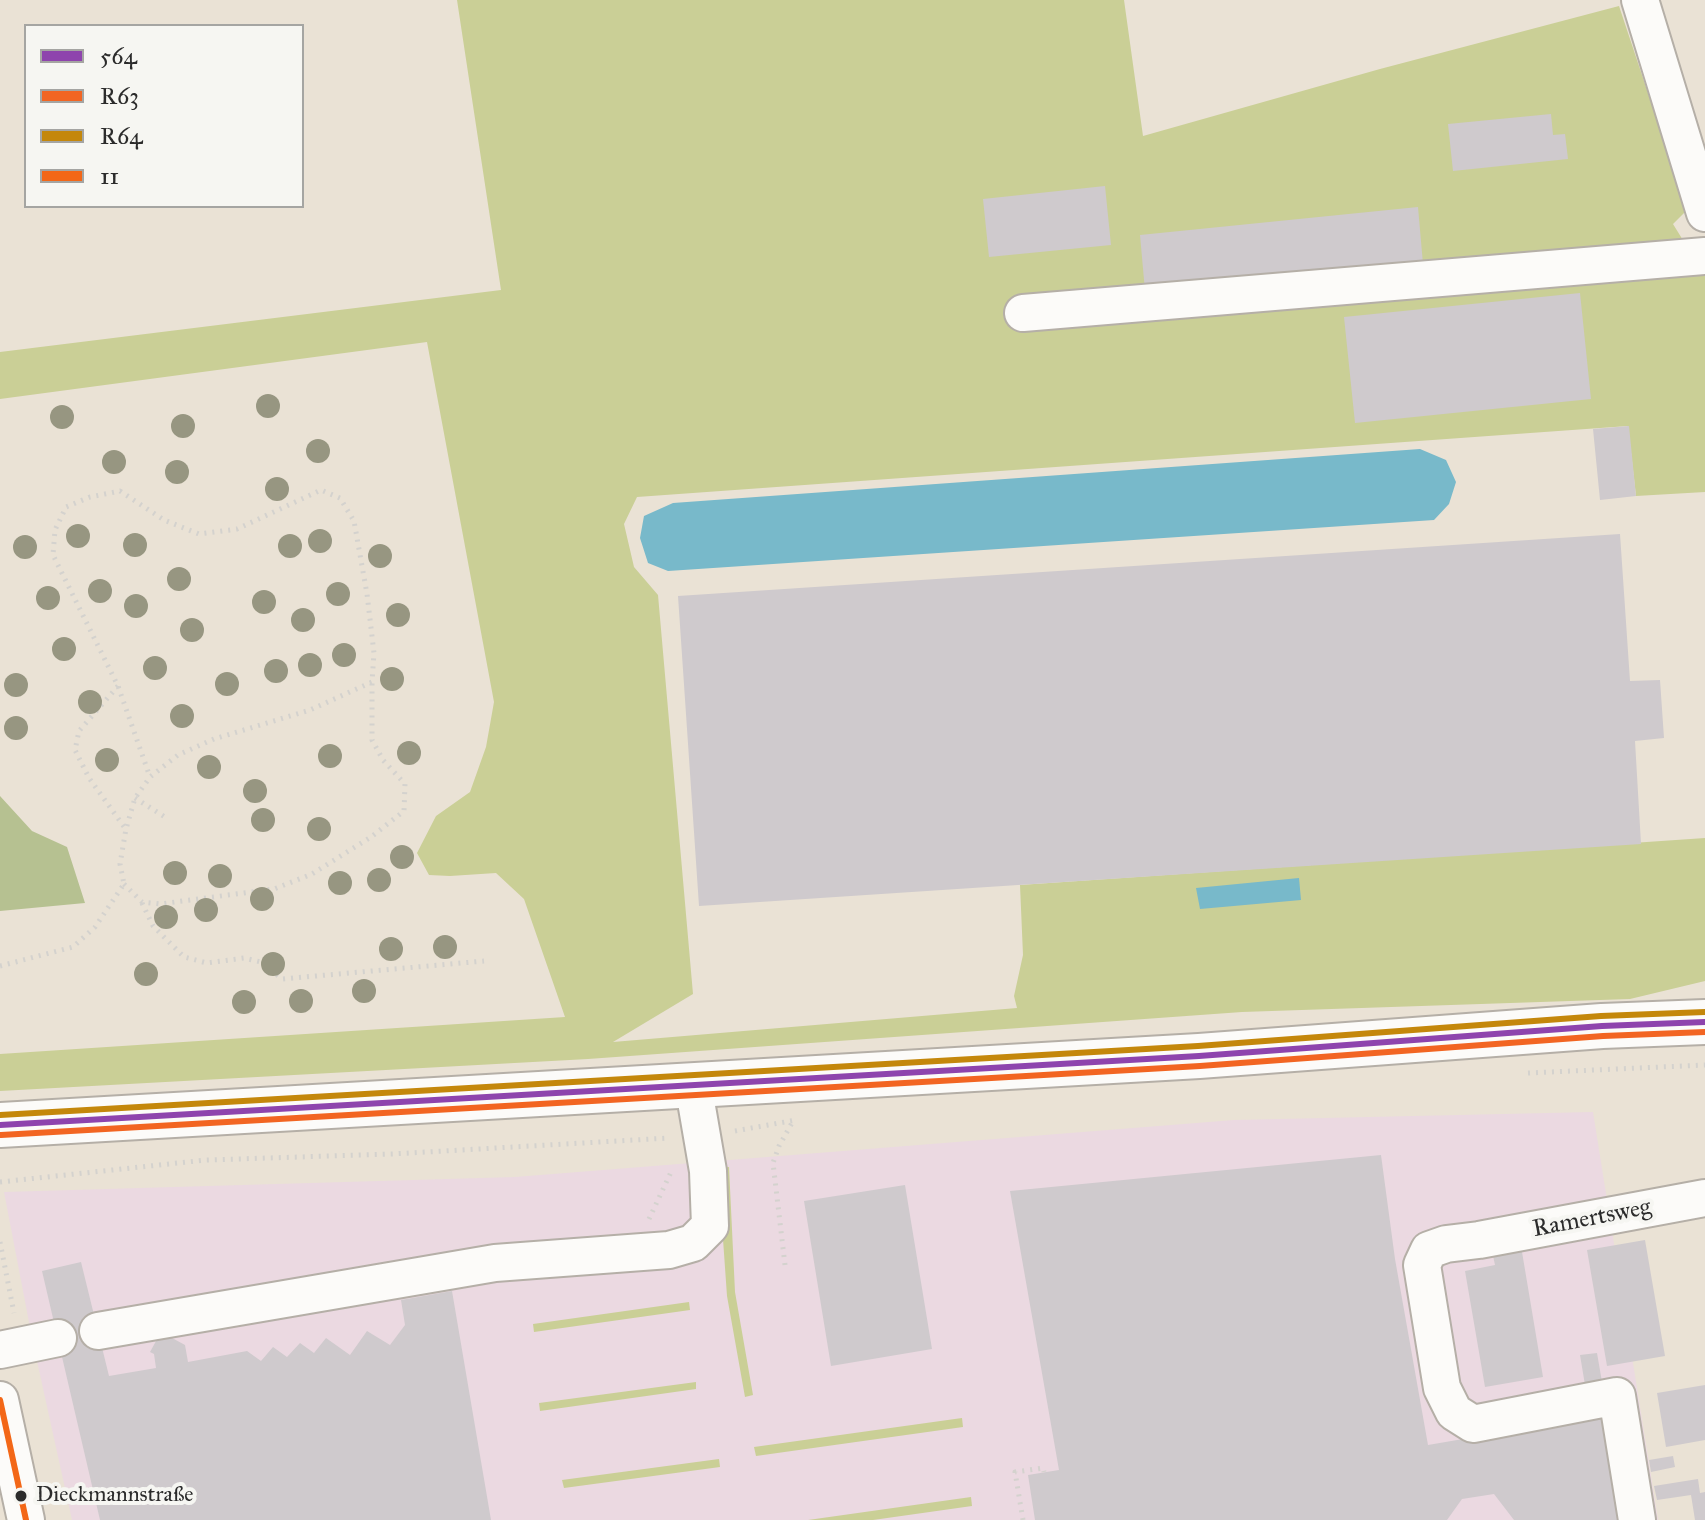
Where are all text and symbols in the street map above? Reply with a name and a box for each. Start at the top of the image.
legend [24,24,304,208]
text: 564 [100,41,137,71]
text: R63 [100,81,139,111]
text: R64 [100,121,143,151]
text: 11 [100,161,119,191]
street label: Ramertsweg [1530,1193,1654,1245]
place label: Dieckmannstraße [36,1483,193,1509]
marker: Dieckmannstraße [13,1488,29,1504]

